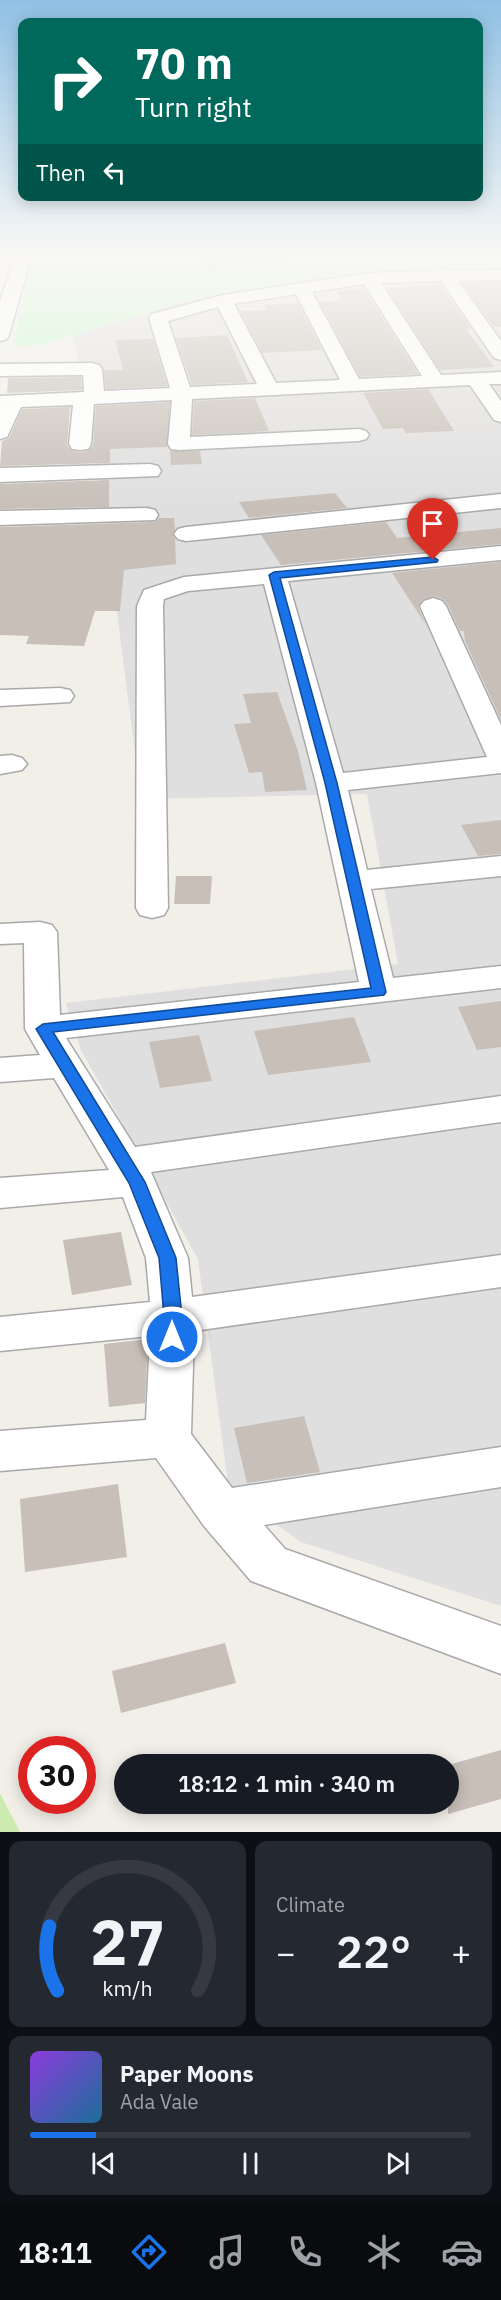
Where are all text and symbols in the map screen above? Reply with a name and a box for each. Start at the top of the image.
text: 70 m [135,36,233,91]
icon: right [36,42,114,120]
text: Turn right [135,89,252,124]
icon: left [98,156,131,189]
text: Then [36,158,86,187]
pin [407,498,458,560]
icon: arrive [416,507,449,540]
position arrow [140,1305,204,1369]
speed limit sign: 30 [18,1736,96,1814]
text: 18:12 · 1 min · 340 m [178,1769,395,1798]
text: Climate [276,1891,345,1918]
text: 27 [90,1901,165,1982]
text: 22° [336,1922,411,1980]
text: − [276,1931,296,1974]
text: + [451,1931,471,1974]
text: km/h [102,1974,153,2002]
text: Paper Moons [120,2059,253,2088]
text: Ada Vale [120,2088,199,2115]
icon: previous [87,2147,120,2180]
icon: pause [234,2147,267,2180]
icon: next [381,2147,414,2180]
icon: directions [128,2231,170,2273]
icon: music [206,2231,248,2273]
icon: phone [284,2231,326,2273]
icon: climate [363,2231,405,2273]
icon: car [441,2231,483,2273]
text: 18:11 [18,2235,92,2270]

